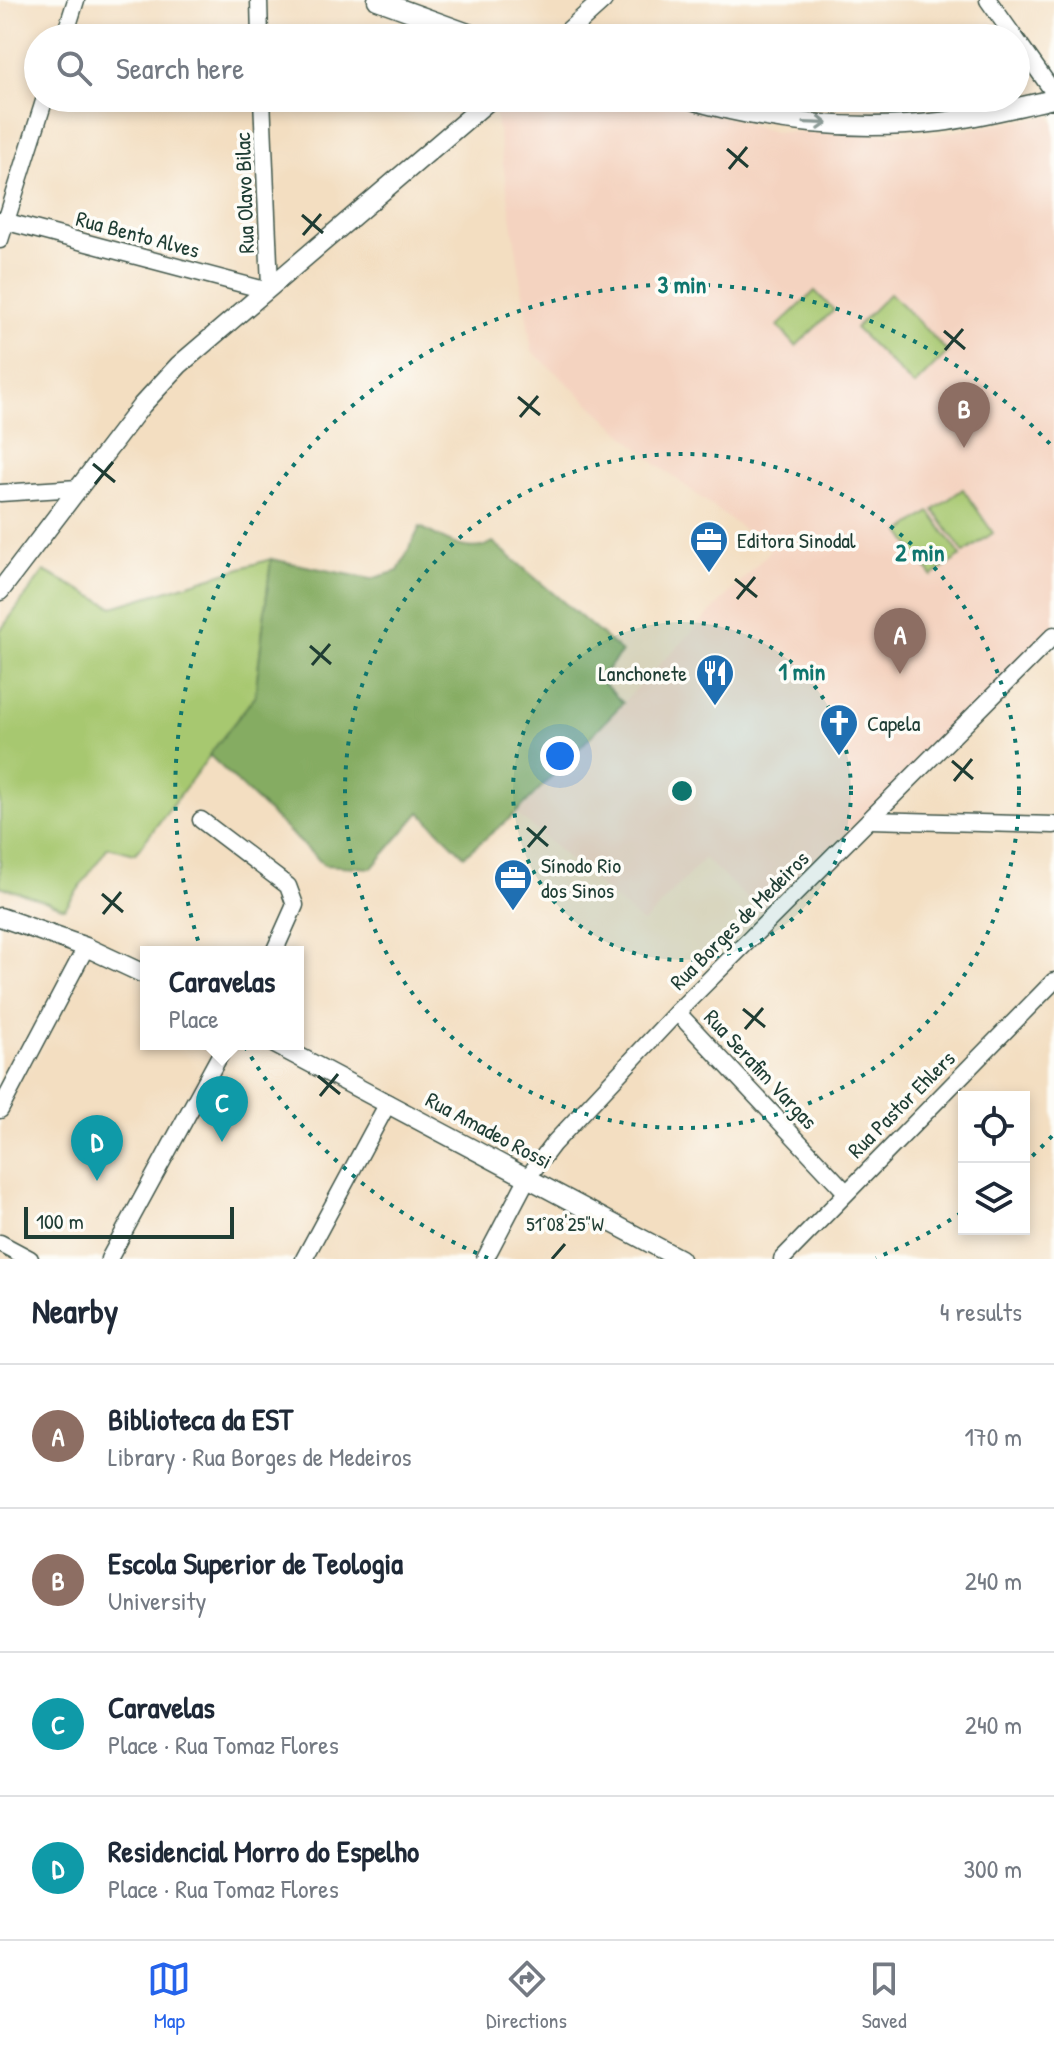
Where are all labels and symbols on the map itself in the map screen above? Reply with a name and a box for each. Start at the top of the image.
one-way arrow [802,116,829,131]
street label: Rua Olavo Bilac [227,132,261,254]
street label: Rua Bento Alves [73,203,203,265]
text: 3 min [658,268,707,300]
pin: B [938,382,990,448]
office icon: Editora Sinodal [688,519,730,574]
place label: Editora Sinodal [737,525,856,555]
text: 2 min [895,536,945,568]
pin: A [874,608,926,674]
restaurant icon: Lanchonete [694,652,736,707]
text: 1 min [779,655,826,687]
place label: Lanchonete [599,658,687,688]
church icon: Capela [818,702,860,757]
place label: Capela [867,708,921,738]
your location [540,736,580,776]
centre of rings [668,777,696,805]
street label: Rua Borges de Medeiros [663,844,815,996]
place label: Sínodo Rio dos Sinos [541,850,621,905]
office icon: Sínodo Rio dos Sinos [492,857,534,912]
street label: Rua Serafim Vargas [698,1003,824,1135]
street label: Rua Pastor Ehlers [841,1044,961,1164]
pin: C [196,1076,248,1142]
street label: Rua Amadeo Rossi [421,1084,557,1176]
pin: D [71,1115,123,1181]
scale bar [24,1203,234,1239]
text: 51°08'25"W [526,1210,604,1237]

